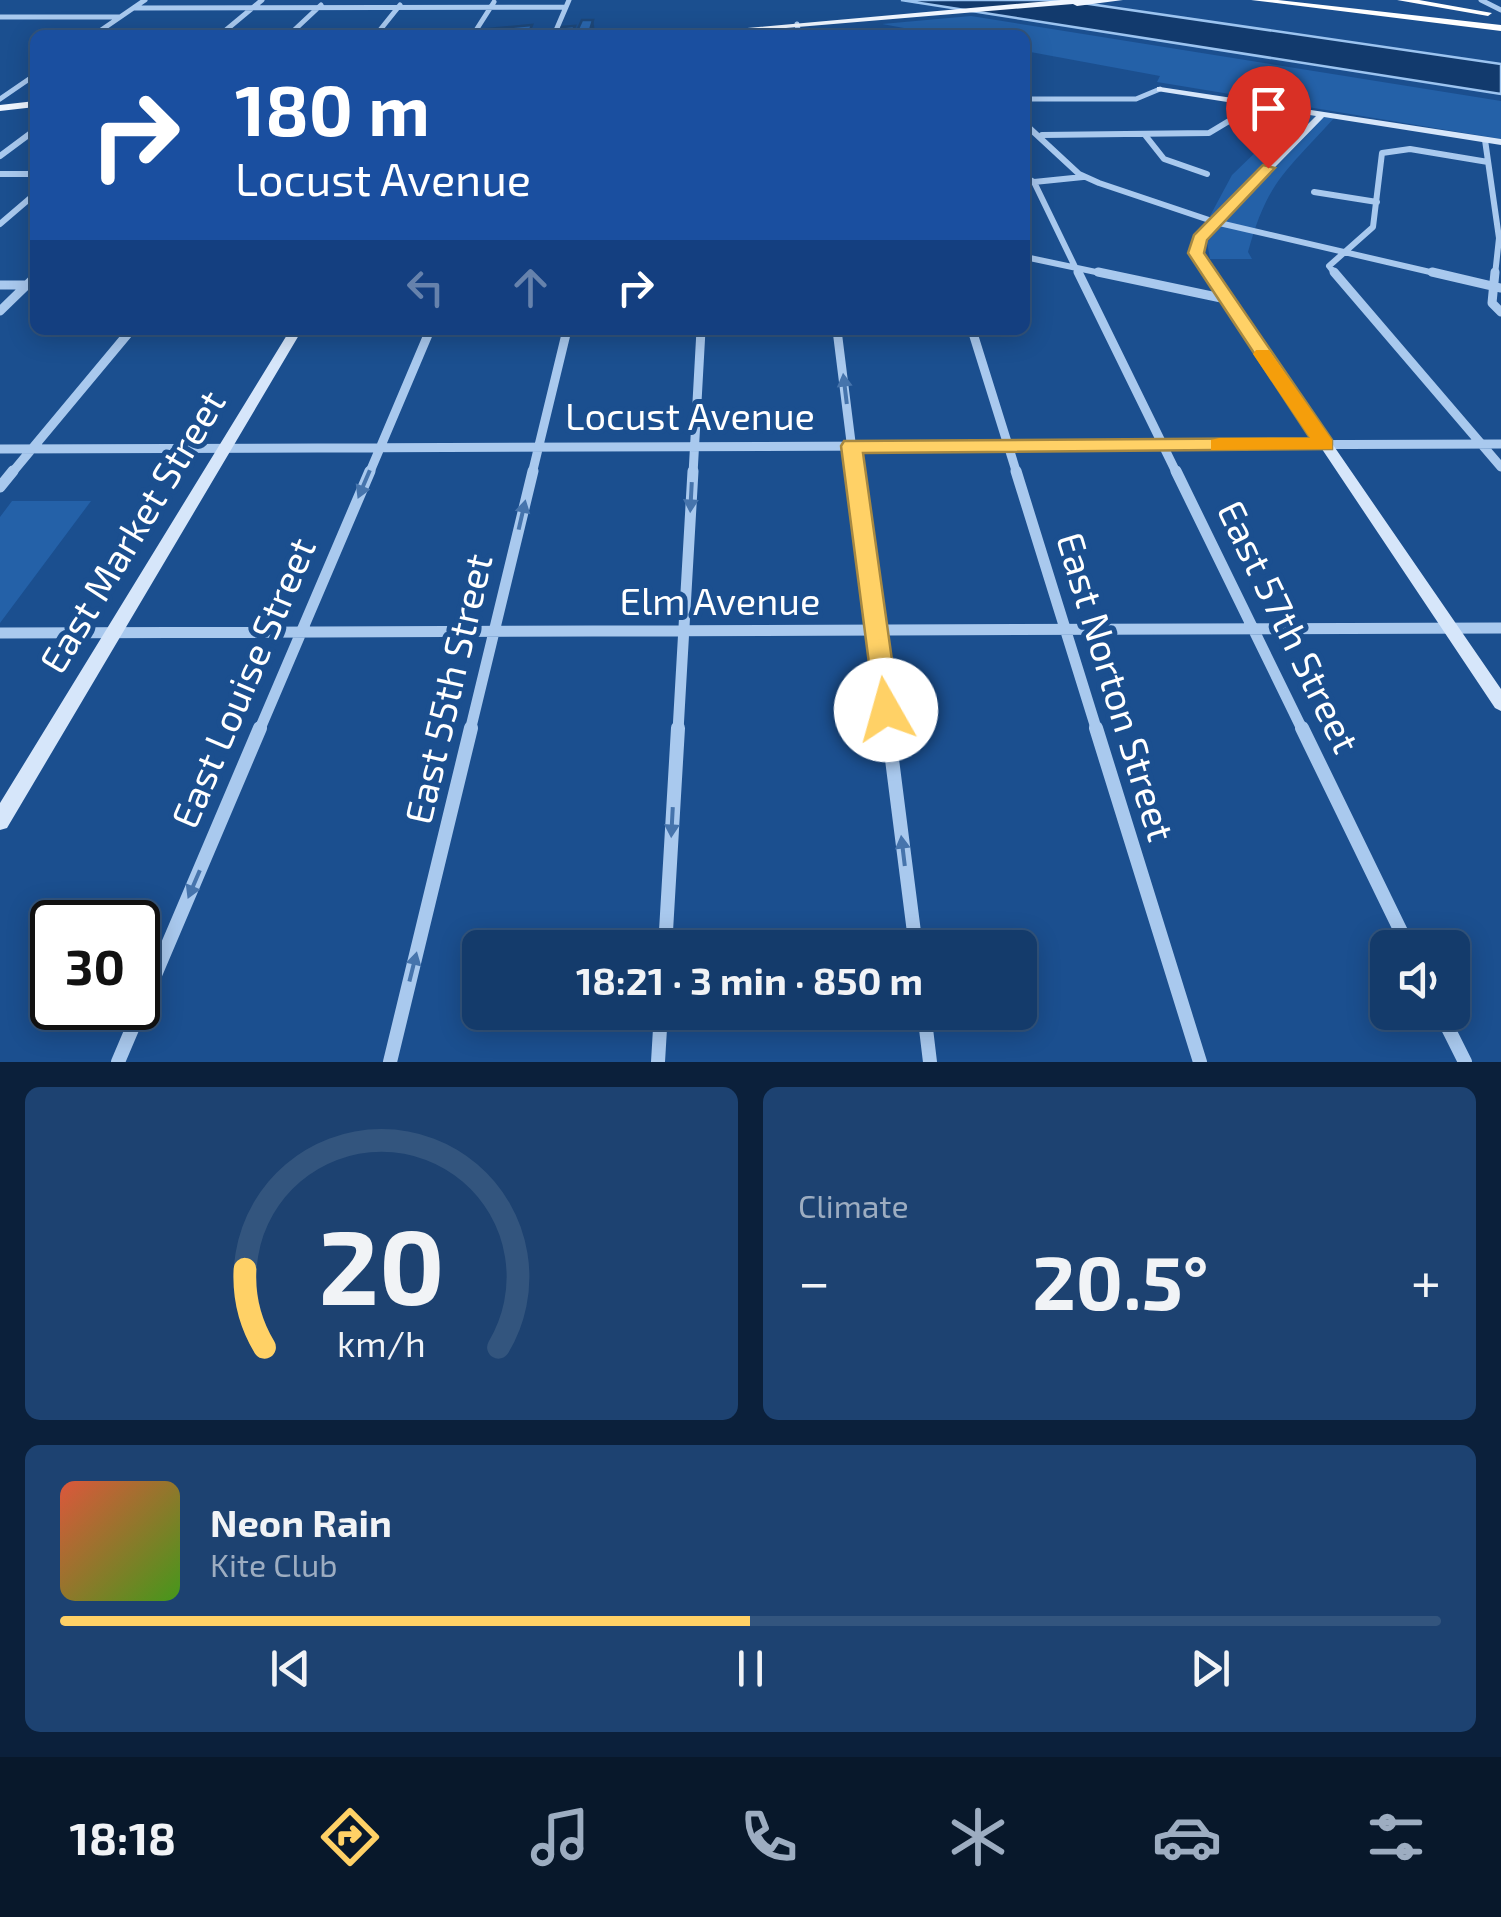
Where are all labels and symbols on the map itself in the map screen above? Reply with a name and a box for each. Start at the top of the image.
pin [1226,66,1311,169]
one-way arrow [836,373,852,405]
street label: East Market Street [29,381,234,681]
street label: Locust Avenue [565,392,815,438]
one-way arrow [356,469,372,499]
one-way arrow [683,482,699,514]
street label: East 57th Street [1209,493,1371,760]
one-way arrow [515,499,530,530]
street label: East Norton Street [1048,527,1186,846]
street label: East Louise Street [160,530,324,834]
street label: East 55th Street [394,549,500,828]
street label: Elm Avenue [620,577,820,623]
position arrow [834,658,938,762]
one-way arrow [664,806,680,838]
one-way arrow [895,834,911,866]
one-way arrow [185,869,201,899]
speed limit sign: 30 [30,900,160,1030]
one-way arrow [406,951,421,982]

